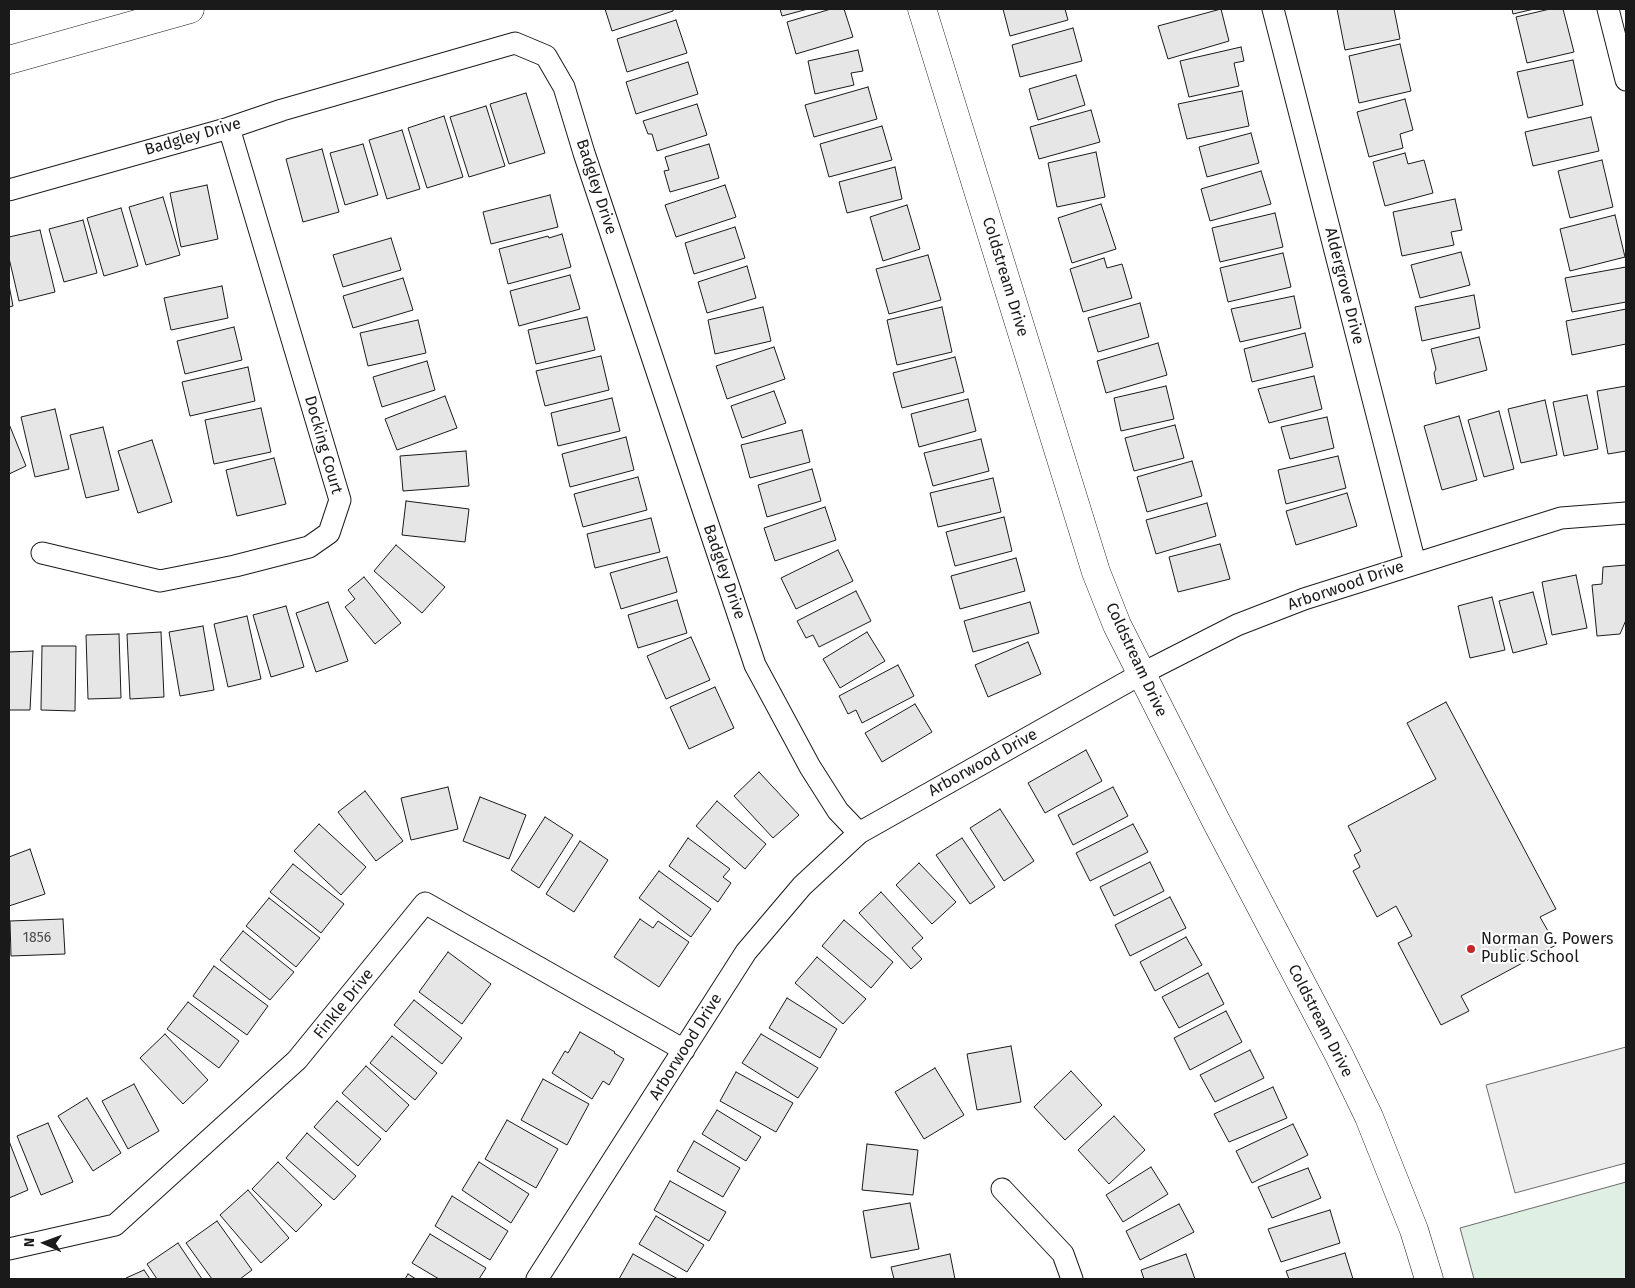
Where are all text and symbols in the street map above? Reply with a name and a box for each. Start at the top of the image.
street label: Badgley Drive [143,114,243,160]
street label: Badgley Drive [572,137,620,237]
street label: Coldstream Drive [978,215,1032,339]
street label: Aldergrove Drive [1320,226,1368,346]
street label: Docking Court [300,394,346,496]
street label: Badgley Drive [699,522,749,622]
street label: Arborwood Drive [1285,557,1407,615]
street label: Coldstream Drive [1101,600,1171,720]
street label: Arborwood Drive [925,725,1041,801]
house number: 1856 [23,930,51,946]
place label: Norman G. Powers Public School [1481,930,1613,968]
marker: Norman G. Powers Public School [1465,943,1477,955]
street label: Coldstream Drive [1283,961,1357,1081]
street label: Finkle Drive [310,965,378,1043]
street label: Arborwood Drive [646,990,726,1104]
north arrow [20,1218,70,1268]
text: N [21,1238,38,1247]

